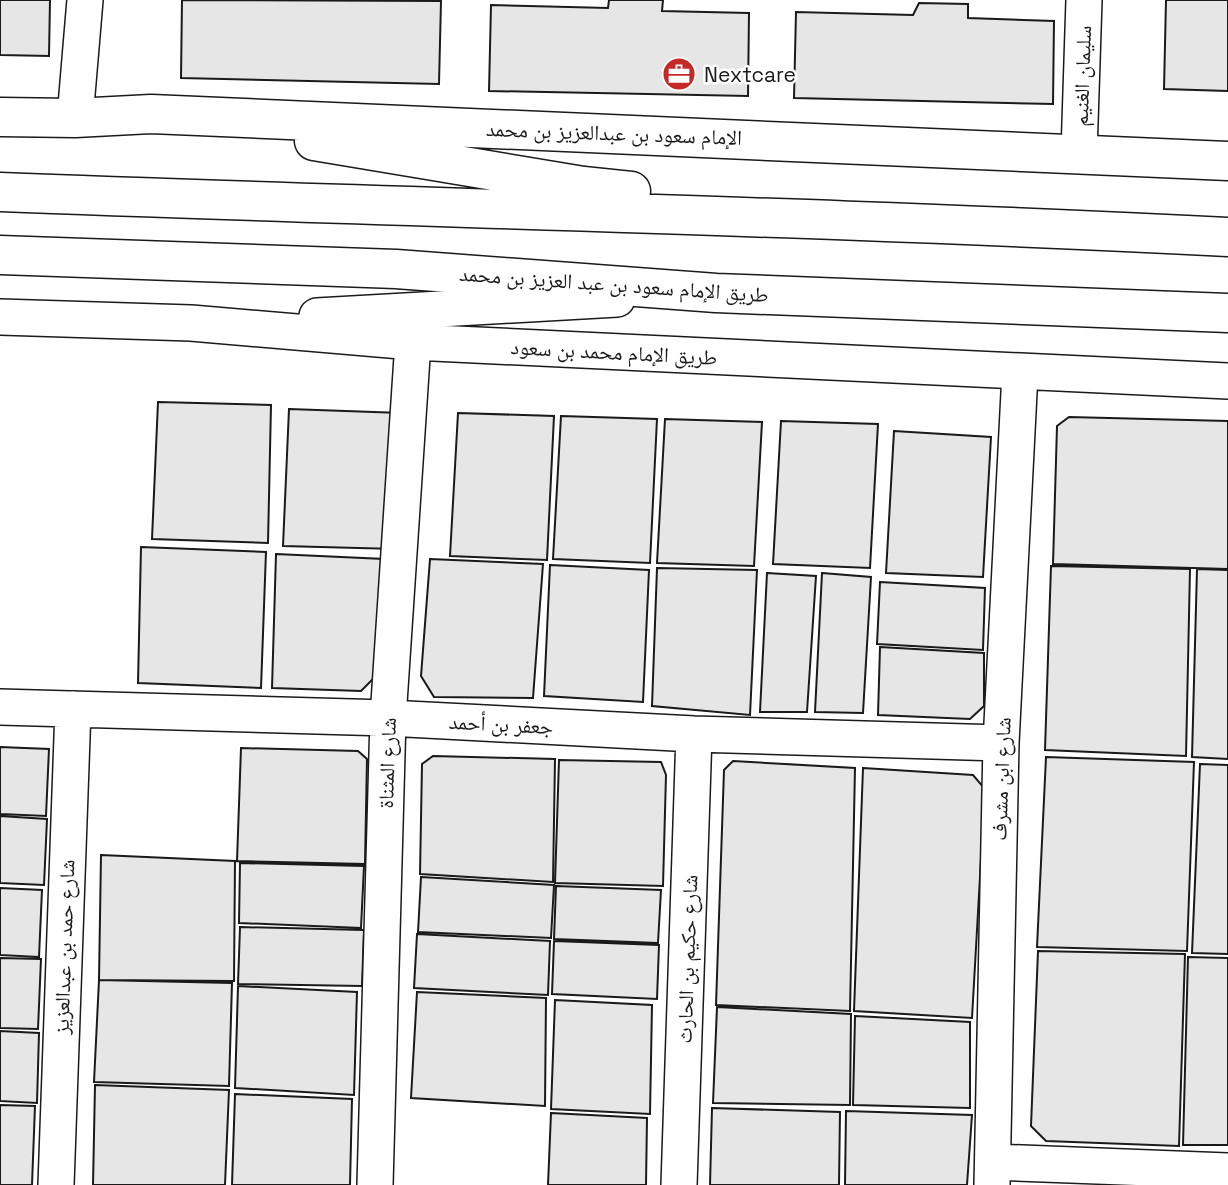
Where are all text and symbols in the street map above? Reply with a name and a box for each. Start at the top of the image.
street label: سليمان الغنيم [1067,25,1098,127]
office icon: Nextcare [660,55,698,93]
place label: Nextcare [704,61,796,88]
street label: الإمام سعود بن عبدالعزيز بن محمد [485,115,743,152]
street label: طريق الإمام سعود بن عبد العزيز بن محمد [458,260,770,309]
street label: طريق الإمام محمد بن سعود [510,333,718,372]
street label: جعفر بن أحمد [448,708,554,740]
street label: شارع المثناة [372,717,402,809]
street label: شارع ابن مشرف [985,717,1017,841]
street label: شارع حمد بن عبدالعزيز [47,859,81,1036]
street label: شارع حكيم بن الحارث [671,874,704,1044]

